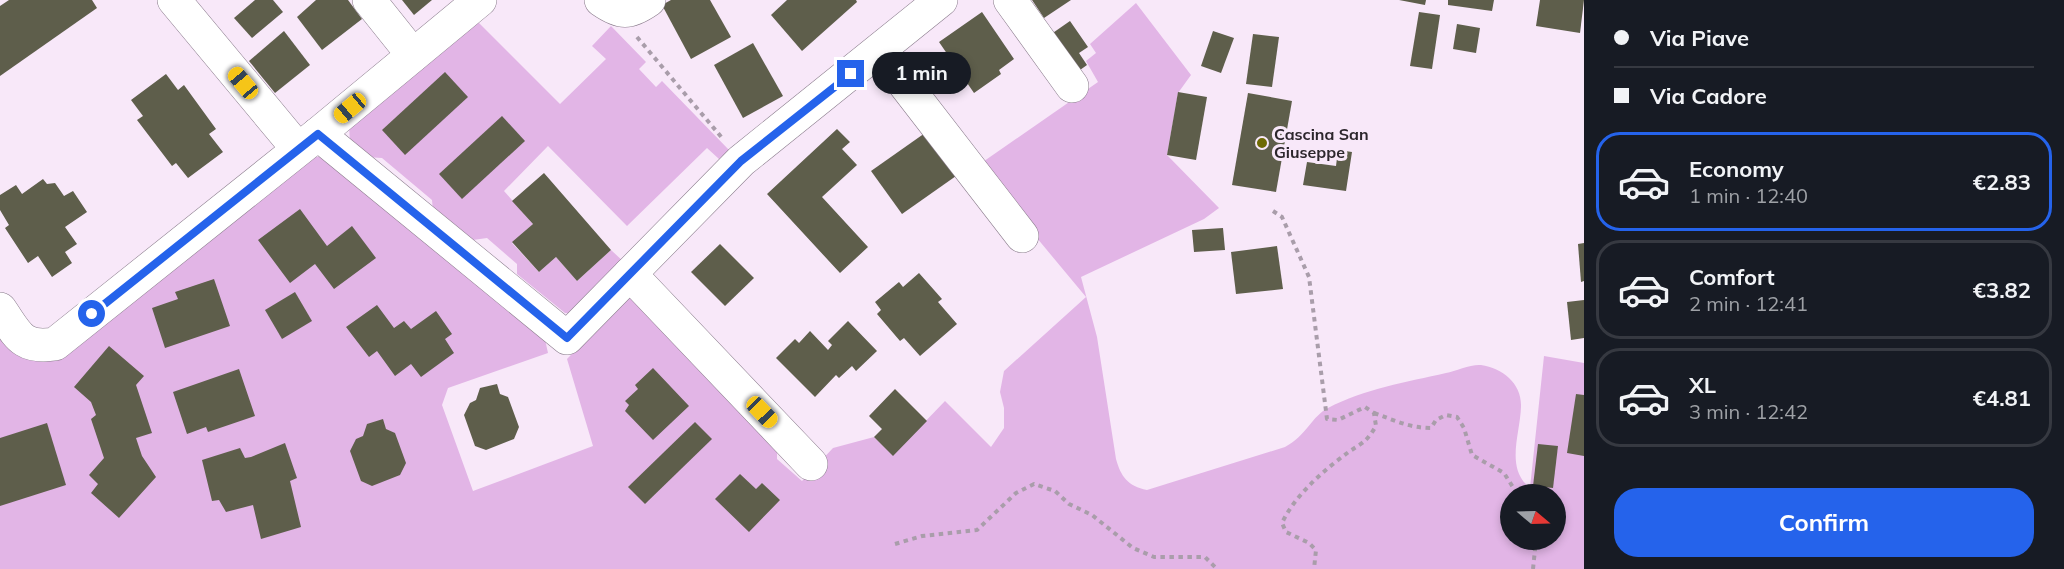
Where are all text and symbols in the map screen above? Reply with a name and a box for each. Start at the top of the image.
text: Via Piave [1650,24,1749,52]
callout: 1 min [872,53,971,95]
route end [837,60,864,87]
text: 1 min [895,60,948,85]
car [225,63,261,103]
text: Via Cadore [1650,82,1767,110]
car [330,90,370,126]
place label: Cascina San Giuseppe [1274,124,1369,162]
marker: Cascina San Giuseppe [1255,136,1269,150]
icon: car [1617,155,1671,209]
text: Economy [1689,155,1784,183]
text: €2.83 [1973,168,2031,196]
text: 1 min · 12:40 [1689,183,1808,208]
icon: car [1617,263,1671,317]
text: Comfort [1689,263,1775,291]
text: €3.82 [1973,276,2031,304]
text: 2 min · 12:41 [1689,291,1808,316]
route start [78,300,105,327]
icon: car [1617,371,1671,425]
text: XL [1689,371,1716,399]
text: €4.81 [1973,384,2031,412]
car [743,393,781,431]
text: 3 min · 12:42 [1689,399,1808,424]
north arrow [1500,484,1566,550]
map controls [1500,484,1566,550]
button: Confirm [1614,488,2034,557]

